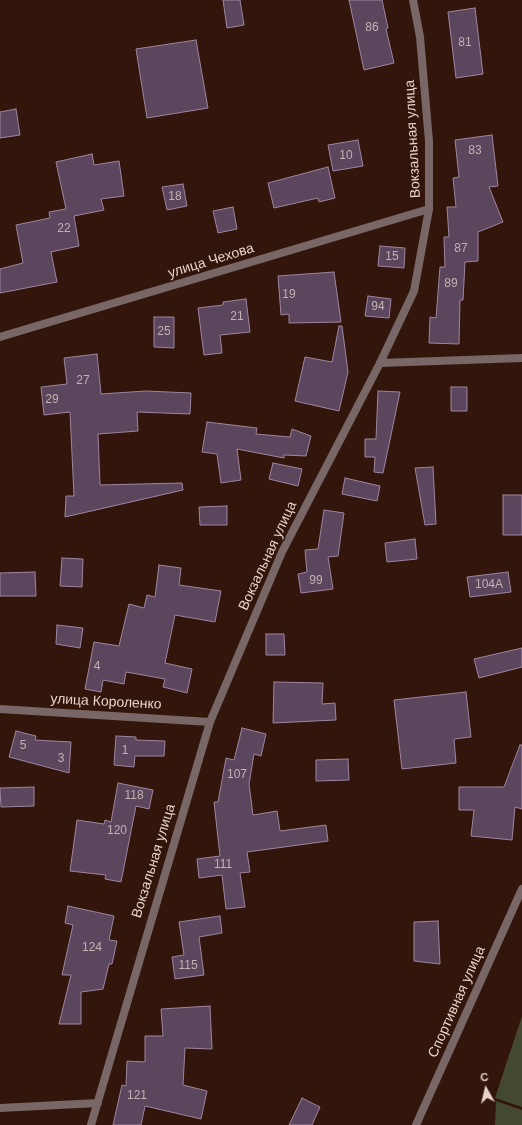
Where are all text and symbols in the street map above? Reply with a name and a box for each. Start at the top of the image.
house number: 86 [365,21,379,35]
house number: 81 [458,36,472,50]
street label: Вокзальная улица [402,79,424,199]
house number: 83 [468,144,482,158]
house number: 10 [339,149,353,163]
house number: 18 [168,190,182,204]
house number: 22 [57,222,71,236]
street label: улица Чехова [166,240,256,282]
house number: 87 [454,242,468,256]
house number: 15 [385,250,399,264]
house number: 89 [444,277,458,291]
house number: 19 [282,288,296,302]
house number: 94 [371,300,385,314]
house number: 21 [230,310,244,324]
house number: 25 [157,325,171,339]
house number: 27 [76,374,90,388]
house number: 29 [45,393,59,407]
street label: Вокзальная улица [235,499,301,613]
house number: 99 [309,574,323,588]
house number: 104А [475,578,503,592]
house number: 4 [94,660,100,674]
street label: улица Короленко [50,691,162,713]
house number: 5 [20,739,26,753]
house number: 1 [122,744,128,758]
house number: 3 [58,752,64,766]
house number: 107 [227,768,247,782]
house number: 118 [124,789,144,803]
street label: Вокзальная улица [129,802,179,920]
house number: 120 [107,824,127,838]
house number: 111 [214,858,232,872]
house number: 124 [82,941,102,955]
street label: Спортивная улица [425,944,489,1060]
house number: 115 [178,959,198,973]
north arrow [466,1069,506,1109]
text: С [480,1071,489,1084]
house number: 121 [127,1089,147,1103]

